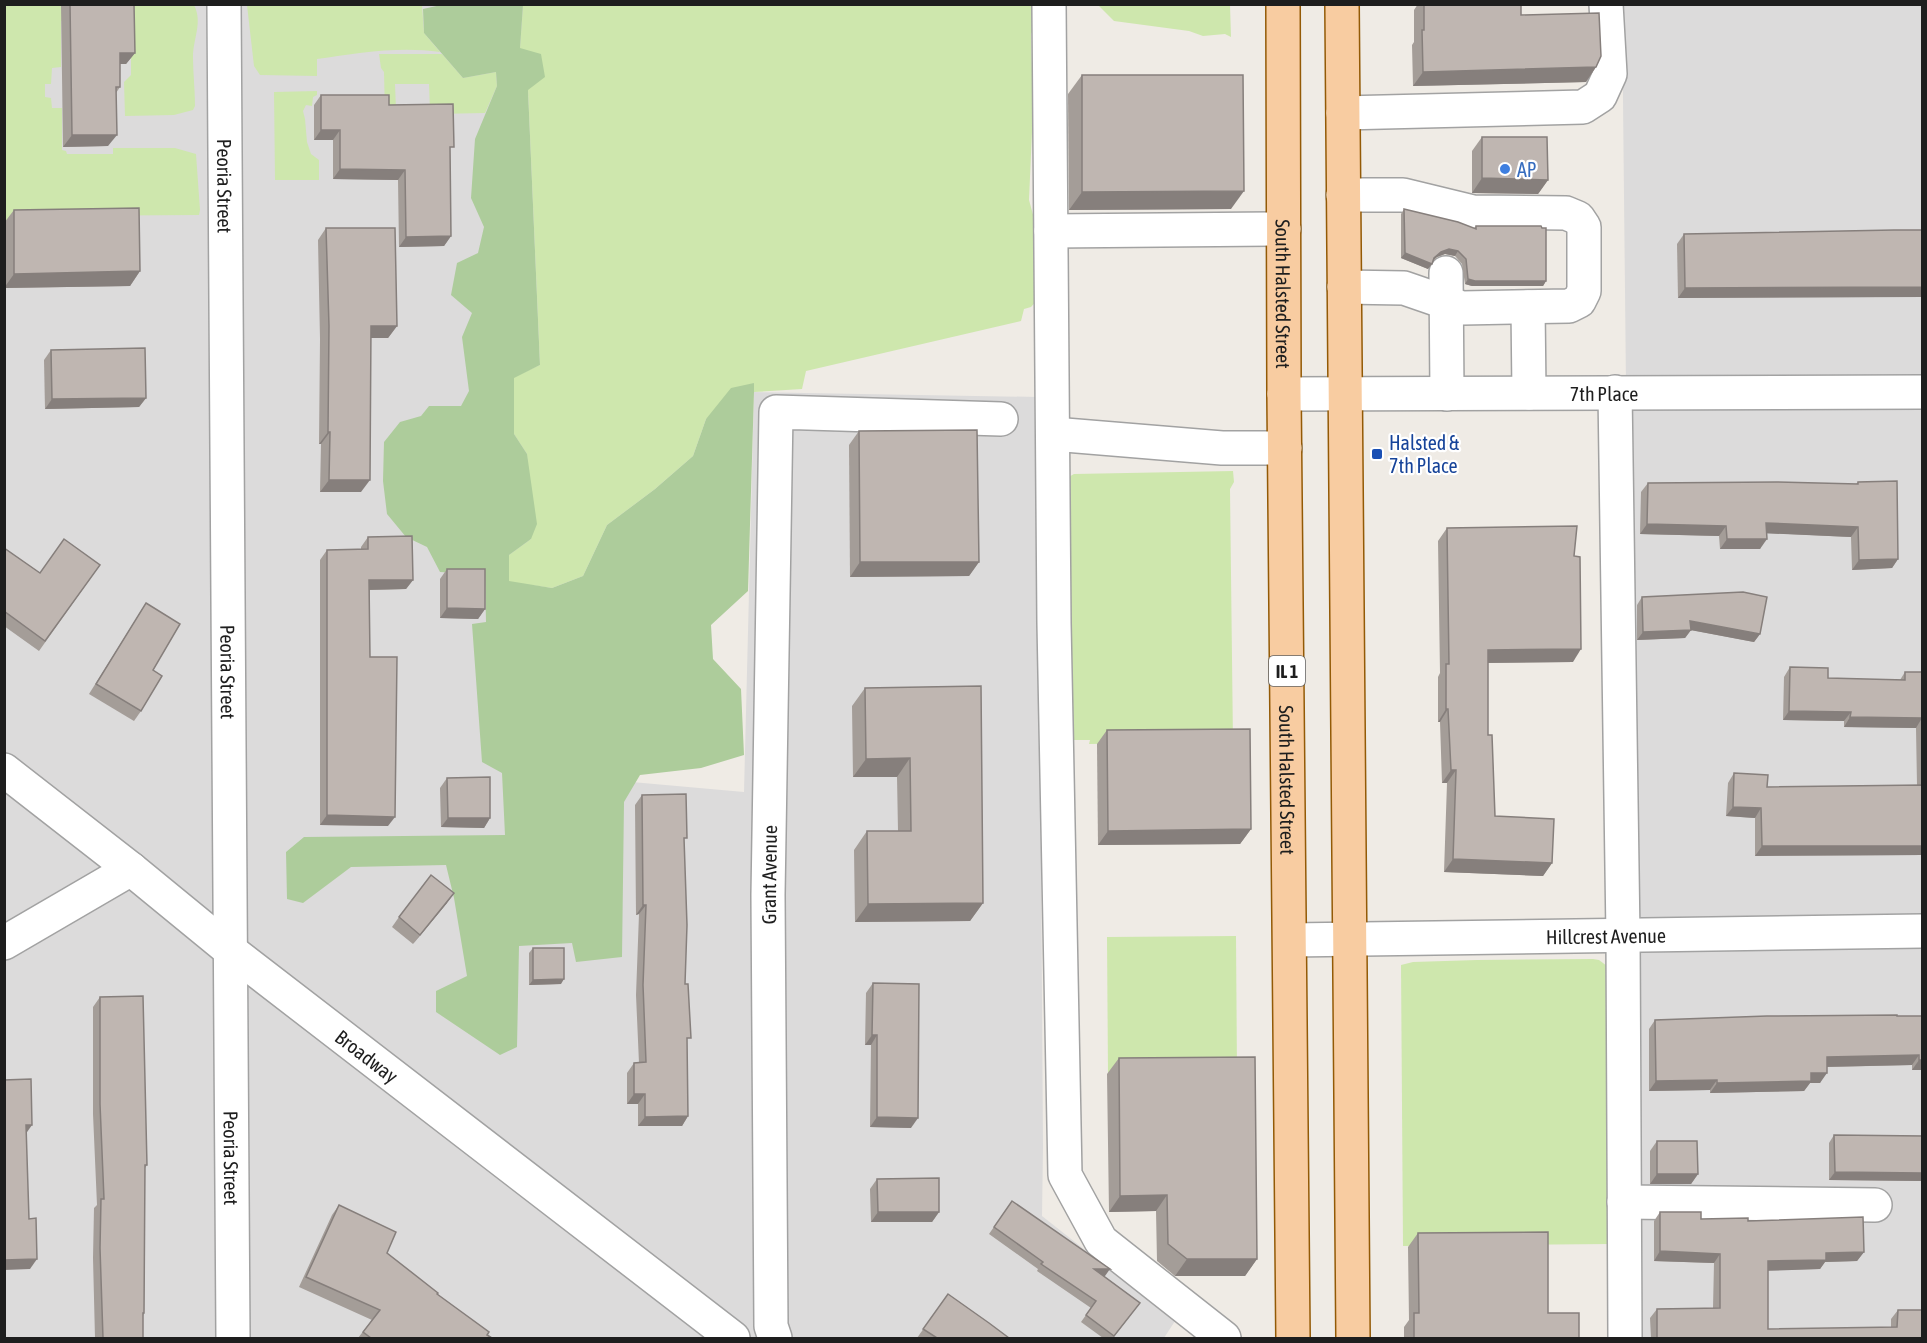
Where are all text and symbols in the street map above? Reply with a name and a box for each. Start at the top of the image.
street label: Peoria Street [213,139,237,234]
place label: AP [1517,158,1537,181]
marker: AP [1498,162,1512,176]
street label: South Halsted Street [1272,219,1295,369]
street label: 7th Place [1570,381,1638,405]
place label: Halsted & 7th Place [1389,431,1460,477]
marker: Halsted & 7th Place [1370,447,1384,461]
street label: Peoria Street [217,625,240,720]
road number: IL 1 [1269,656,1305,686]
street label: South Halsted Street [1275,705,1300,855]
street label: Grant Avenue [756,825,781,924]
street label: Hillcrest Avenue [1546,923,1666,948]
street label: Broadway [331,1024,403,1087]
street label: Peoria Street [220,1111,244,1206]

